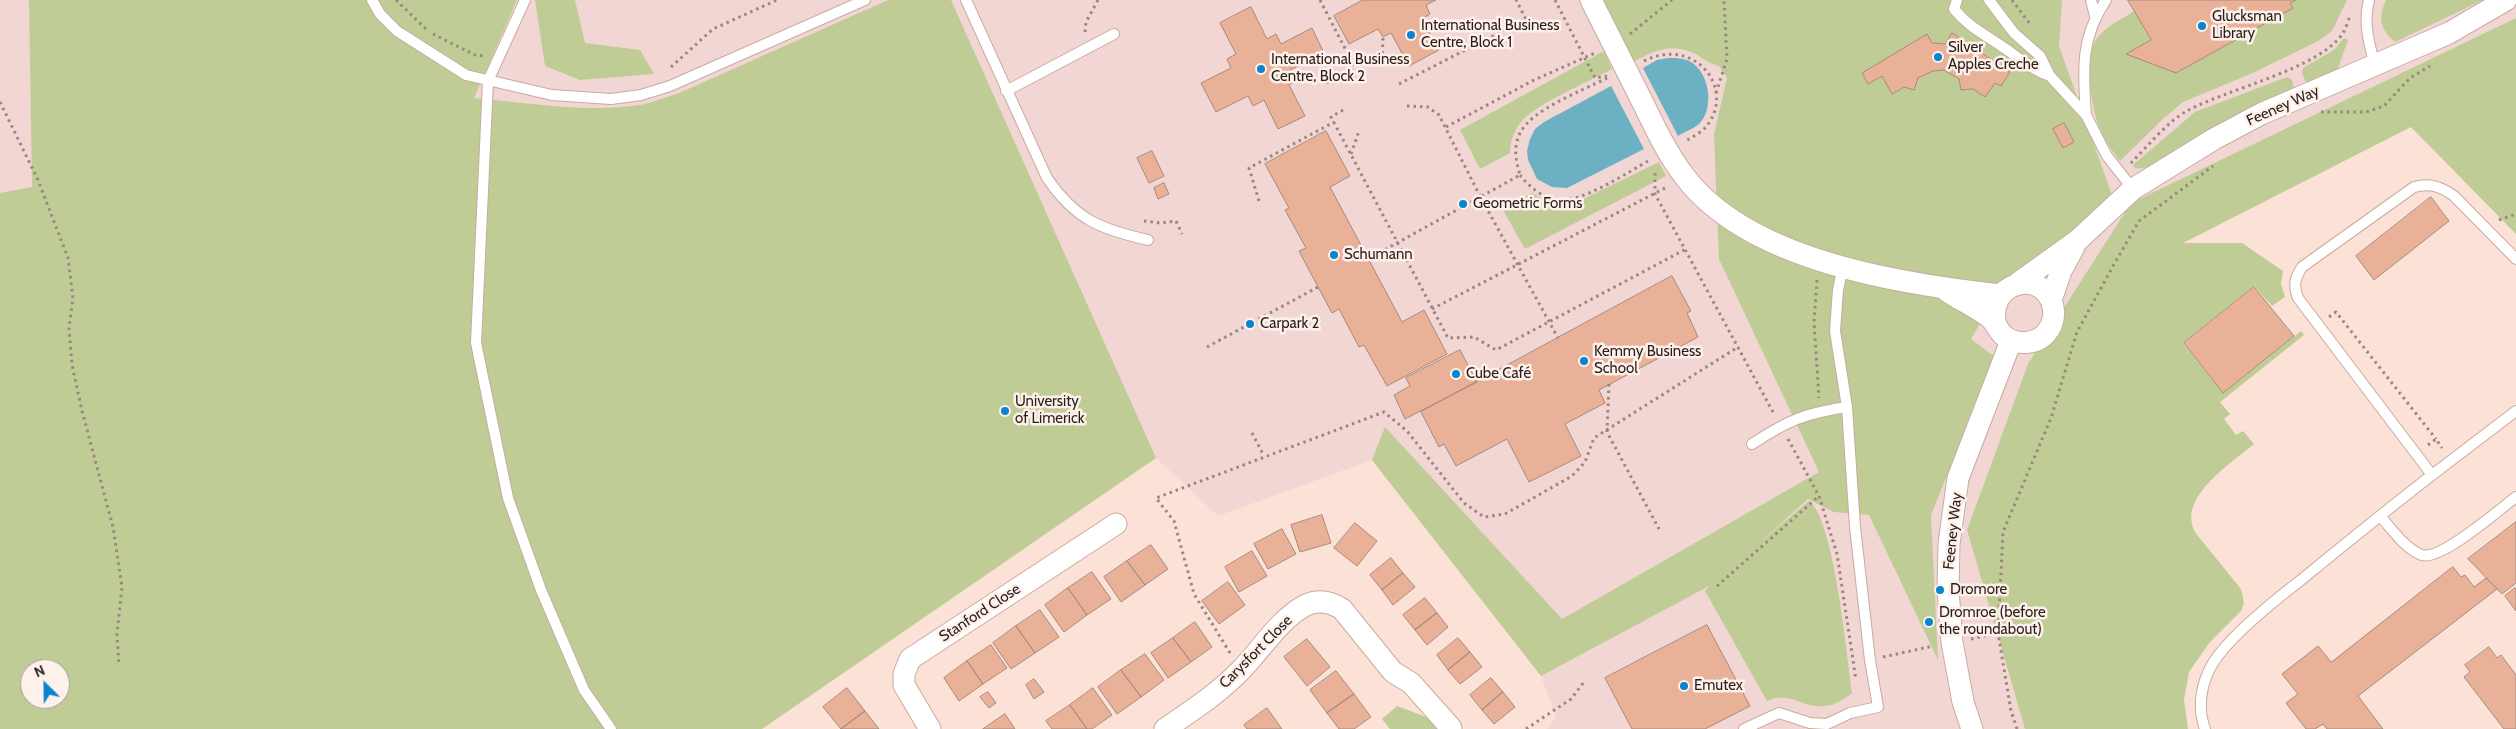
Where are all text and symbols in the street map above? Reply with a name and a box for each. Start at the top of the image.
place label: Glucksman Library [2212,8,2282,43]
place label: International Business Centre, Block 1 [1421,17,1559,52]
marker: Glucksman Library [2196,20,2208,32]
marker: International Business Centre, Block 1 [1405,29,1417,41]
place label: Silver Apples Creche [1948,39,2039,74]
place label: International Business Centre, Block 2 [1271,51,1409,86]
marker: Silver Apples Creche [1932,51,1944,63]
marker: International Business Centre, Block 2 [1255,63,1267,75]
street label: Feeney Way [2244,82,2322,130]
place label: Geometric Forms [1473,195,1582,213]
marker: Geometric Forms [1457,198,1469,210]
place label: Schumann [1344,246,1413,264]
marker: Schumann [1328,249,1340,261]
place label: Carpark 2 [1260,315,1319,333]
marker: Carpark 2 [1244,318,1256,330]
place label: Kemmy Business School [1594,343,1701,378]
marker: Kemmy Business School [1578,355,1590,367]
place label: Cube Café [1466,365,1531,383]
marker: Cube Café [1450,368,1462,380]
place label: University of Limerick [1015,393,1084,428]
marker: University of Limerick [999,405,1011,417]
street label: Feeney Way [1940,491,1966,571]
street label: Stanford Close [936,580,1024,646]
place label: Dromore [1950,581,2007,599]
marker: Dromore [1934,584,1946,596]
place label: Dromroe (before the roundabout) [1939,604,2046,639]
street label: Carysfort Close [1216,612,1296,692]
marker: Dromroe (before the roundabout) [1923,616,1935,628]
north arrow [20,659,70,709]
text: N [31,661,48,681]
place label: Emutex [1694,677,1743,695]
marker: Emutex [1678,680,1690,692]

